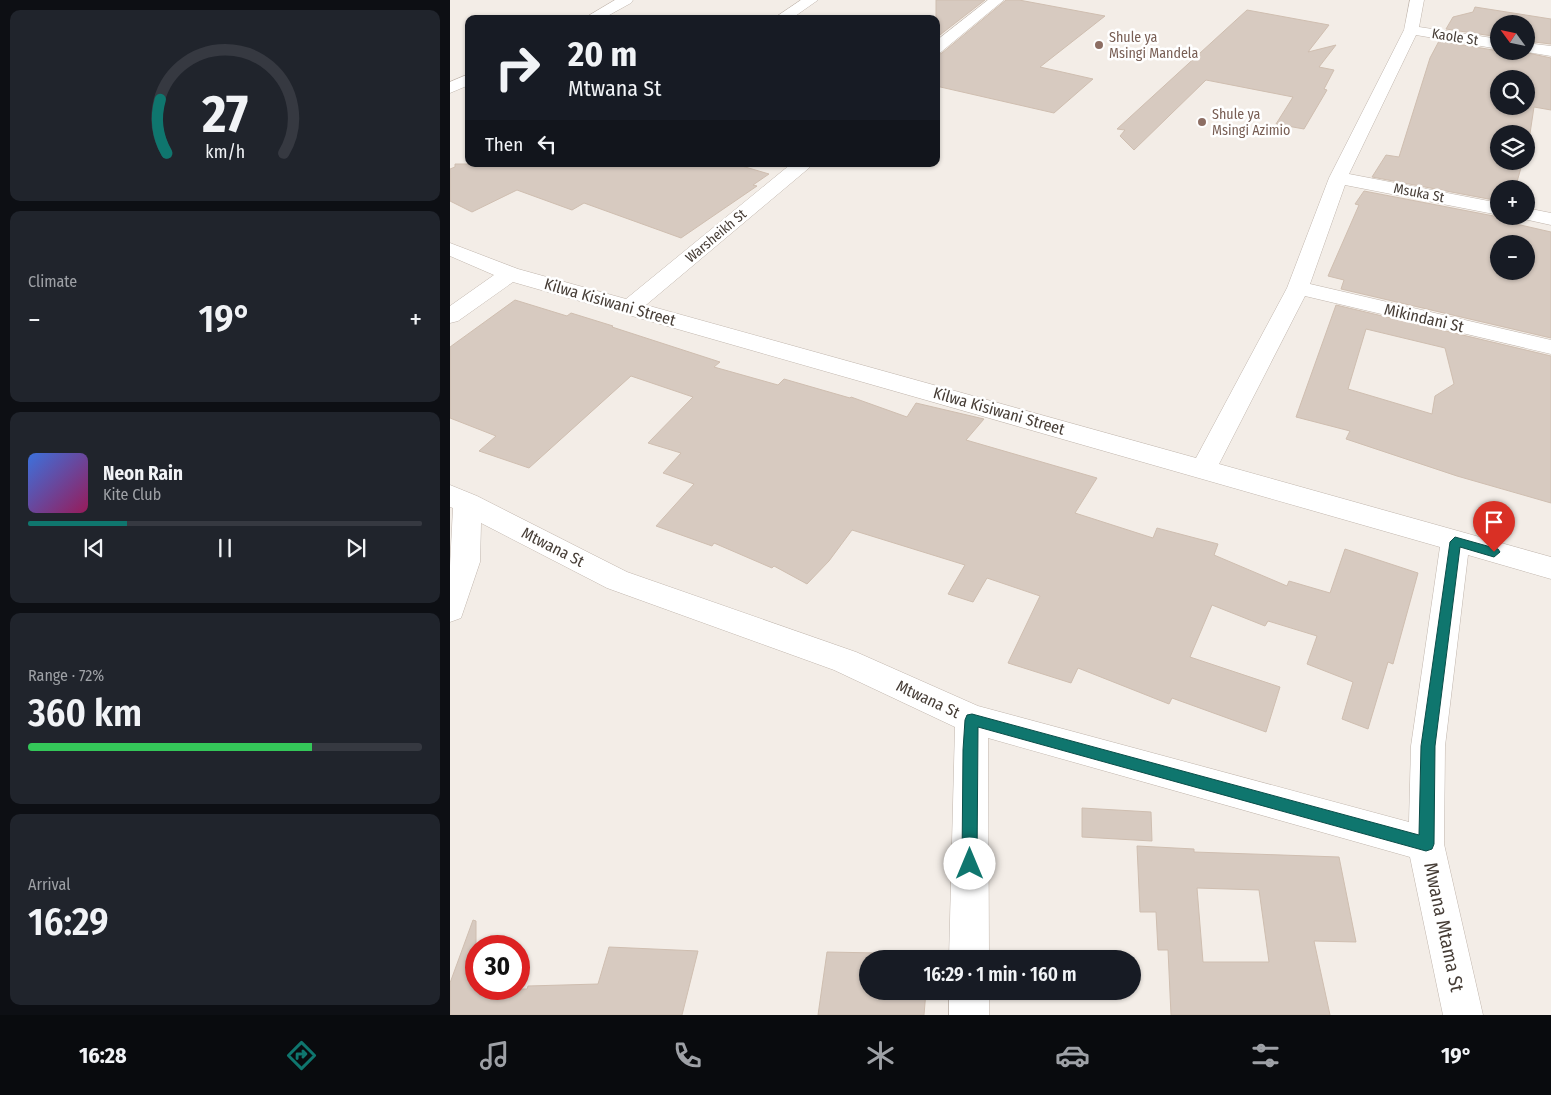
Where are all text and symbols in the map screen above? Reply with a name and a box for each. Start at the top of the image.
north arrow [1490,15,1535,60]
map controls [1490,15,1535,280]
street label: Kaole St [1431,25,1480,49]
place label: Shule ya Msingi Mandela [1109,29,1198,62]
text: 20 m [568,33,637,75]
icon: right [485,35,550,100]
marker: Shule ya Msingi Mandela [1093,39,1105,51]
button: search [1490,70,1535,115]
text: Mtwana St [568,75,661,102]
text: 27 [201,83,248,146]
place label: Shule ya Msingi Azimio [1212,106,1290,139]
marker: Shule ya Msingi Azimio [1196,116,1208,128]
button: layers [1490,125,1535,170]
icon: left [533,130,561,158]
text: Then [485,133,523,156]
text: km/h [205,141,245,163]
street label: Msuka St [1392,180,1446,206]
button: + [1490,180,1535,225]
street label: Warsheikh St [682,205,750,266]
button: − [1490,235,1535,280]
text: Climate [28,272,77,291]
street label: Kilwa Kisiwani Street [542,274,679,330]
text: 19° [198,296,251,342]
street label: Mikindani St [1382,300,1466,337]
text: − [28,303,41,336]
text: + [409,303,422,336]
street label: Kilwa Kisiwani Street [931,383,1068,439]
text: Neon Rain [103,462,183,485]
text: Kite Club [103,485,161,504]
pin [1473,501,1515,552]
icon: arrive [1480,508,1508,536]
street label: Mtwana St [518,523,588,571]
icon: previous [80,534,108,562]
icon: pause [211,534,239,562]
icon: next [342,534,370,562]
text: Range · 72% [28,666,104,685]
street label: Mtwana St [893,676,963,722]
text: 360 km [28,690,142,736]
position arrow [943,837,995,889]
street label: Mwana Mtama St [1419,860,1469,995]
text: Arrival [28,875,70,894]
text: 16:29 [28,899,109,945]
speed limit sign: 30 [465,935,530,1000]
text: 16:29 · 1 min · 160 m [923,963,1077,986]
icon: directions [284,1038,319,1073]
icon: music [477,1038,512,1073]
icon: phone [670,1038,705,1073]
icon: climate [863,1038,898,1073]
icon: car [1055,1038,1090,1073]
icon: filters [1248,1038,1283,1073]
text: 16:28 [79,1042,127,1069]
text: 19° [1441,1042,1472,1069]

